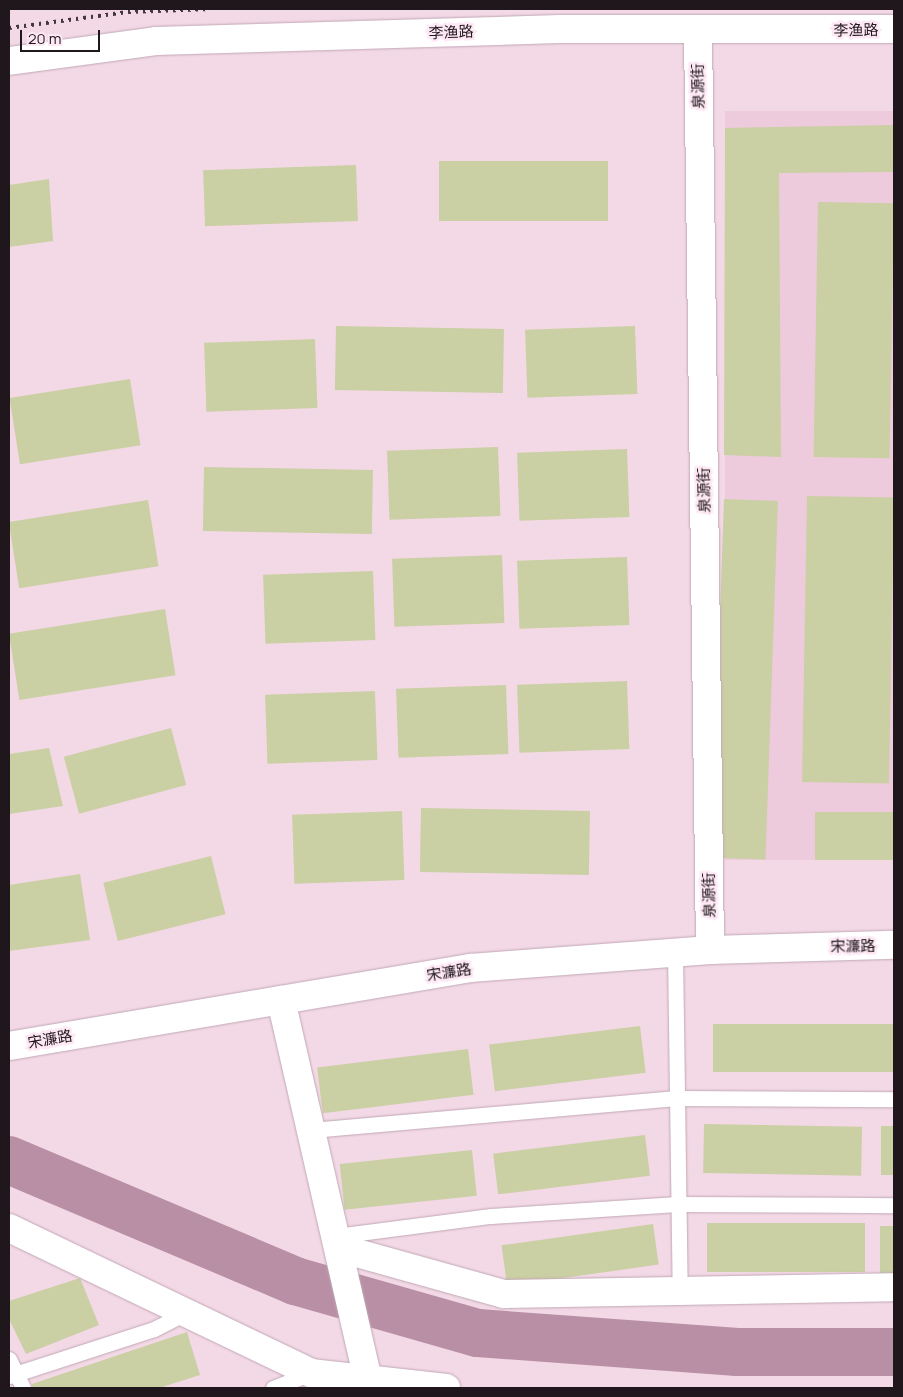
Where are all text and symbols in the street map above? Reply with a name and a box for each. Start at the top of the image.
scale bar [22,20,102,52]
street label: 李渔路 [833,21,879,39]
street label: 李渔路 [428,22,474,42]
text: 20 m [28,28,61,49]
street label: 泉源街 [689,63,707,109]
street label: 泉源街 [695,467,713,513]
street label: 泉源街 [700,872,718,918]
street label: 宋濂路 [830,937,876,955]
street label: 宋濂路 [425,960,473,984]
street label: 宋濂路 [26,1026,74,1052]

